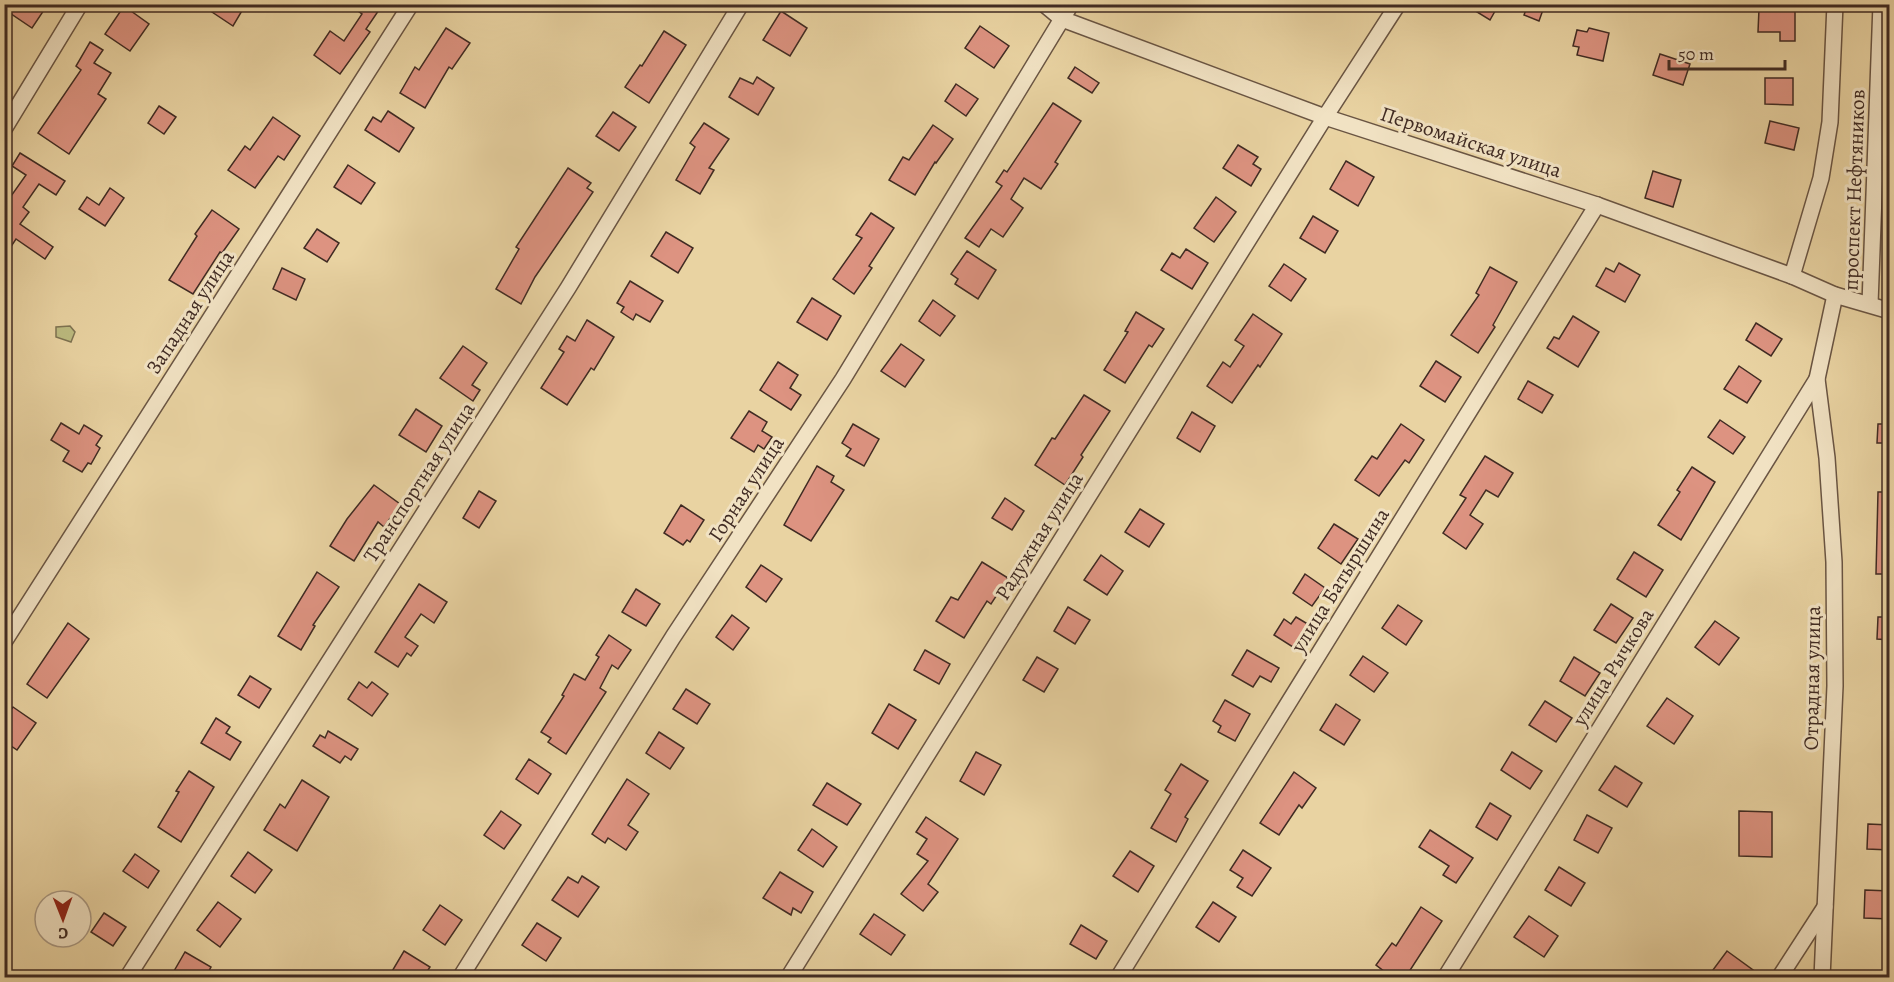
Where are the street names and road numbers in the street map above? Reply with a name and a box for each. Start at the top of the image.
street label: проспект Нефтяников [1836,89,1872,291]
street label: Первомайская улица [1377,99,1565,185]
street label: Западная улица [139,244,241,379]
street label: Транспортная улица [357,396,481,567]
street label: Горная улица [701,431,791,547]
street label: Радужная улица [988,466,1090,605]
street label: улица Батыршина [1284,502,1396,659]
street label: улица Рычкова [1565,603,1661,732]
street label: Отрадная улица [1797,605,1827,751]

